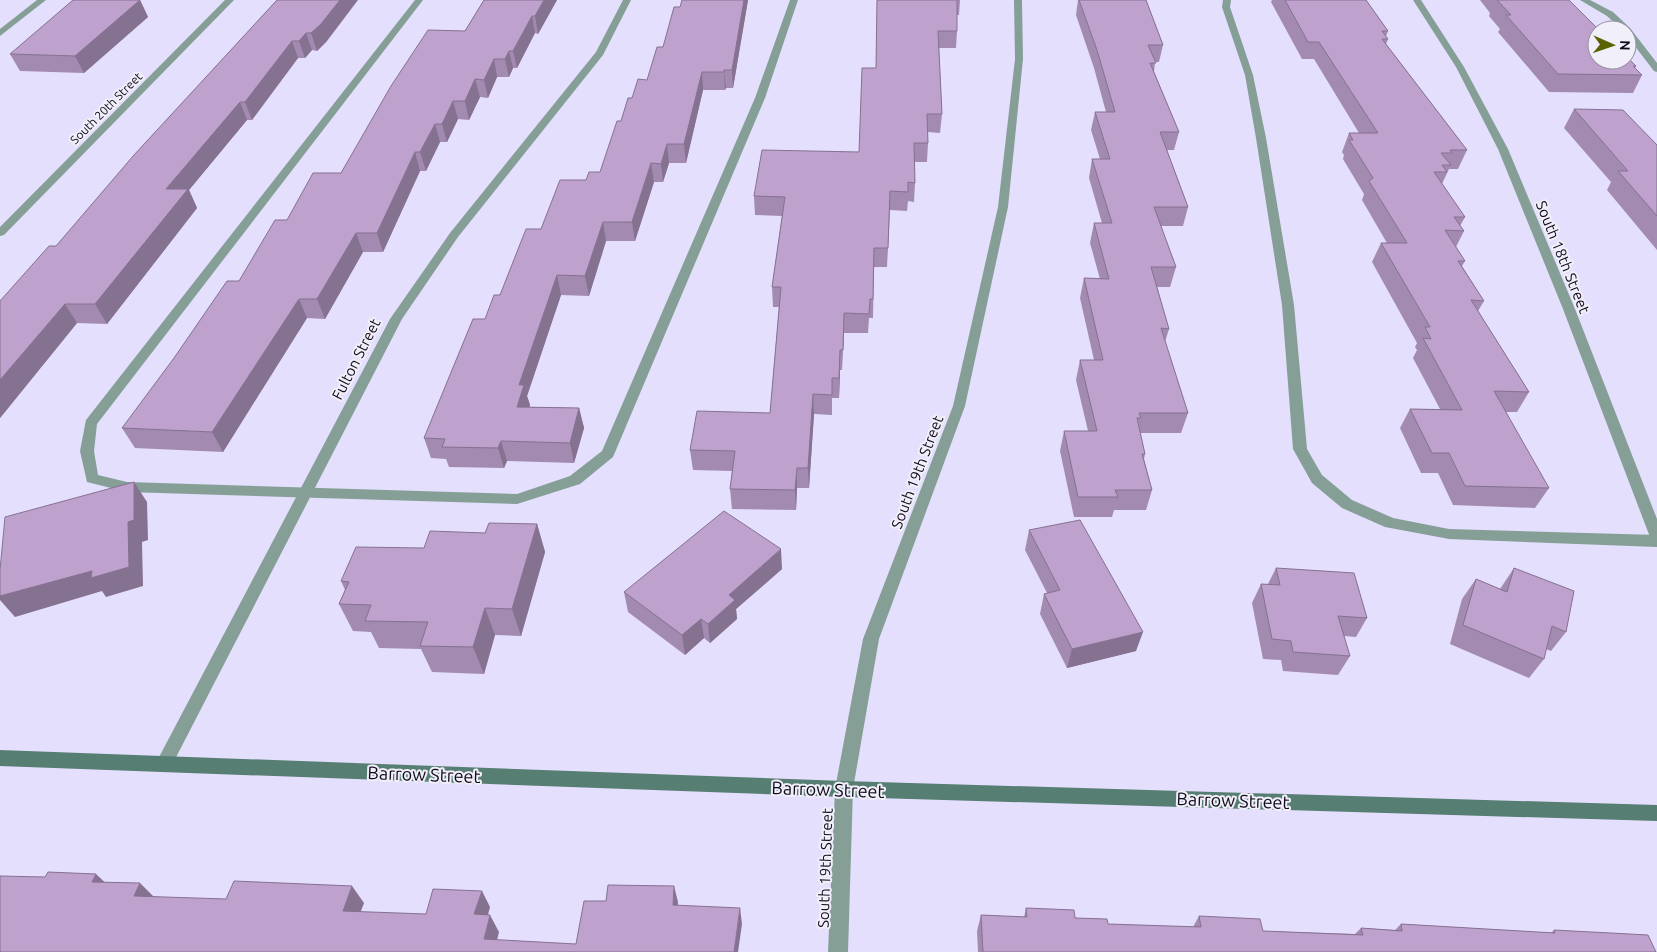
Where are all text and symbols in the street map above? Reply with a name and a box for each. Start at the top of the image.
north arrow [1587,20,1637,70]
text: N [1617,40,1633,51]
street label: South 20th Street [68,69,145,146]
street label: South 18th Street [1533,198,1593,316]
street label: Fulton Street [328,316,384,402]
street label: South 19th Street [888,413,946,531]
street label: Barrow Street [367,762,481,786]
street label: Barrow Street [771,777,885,801]
street label: Barrow Street [1176,788,1290,812]
street label: South 19th Street [814,808,836,928]

